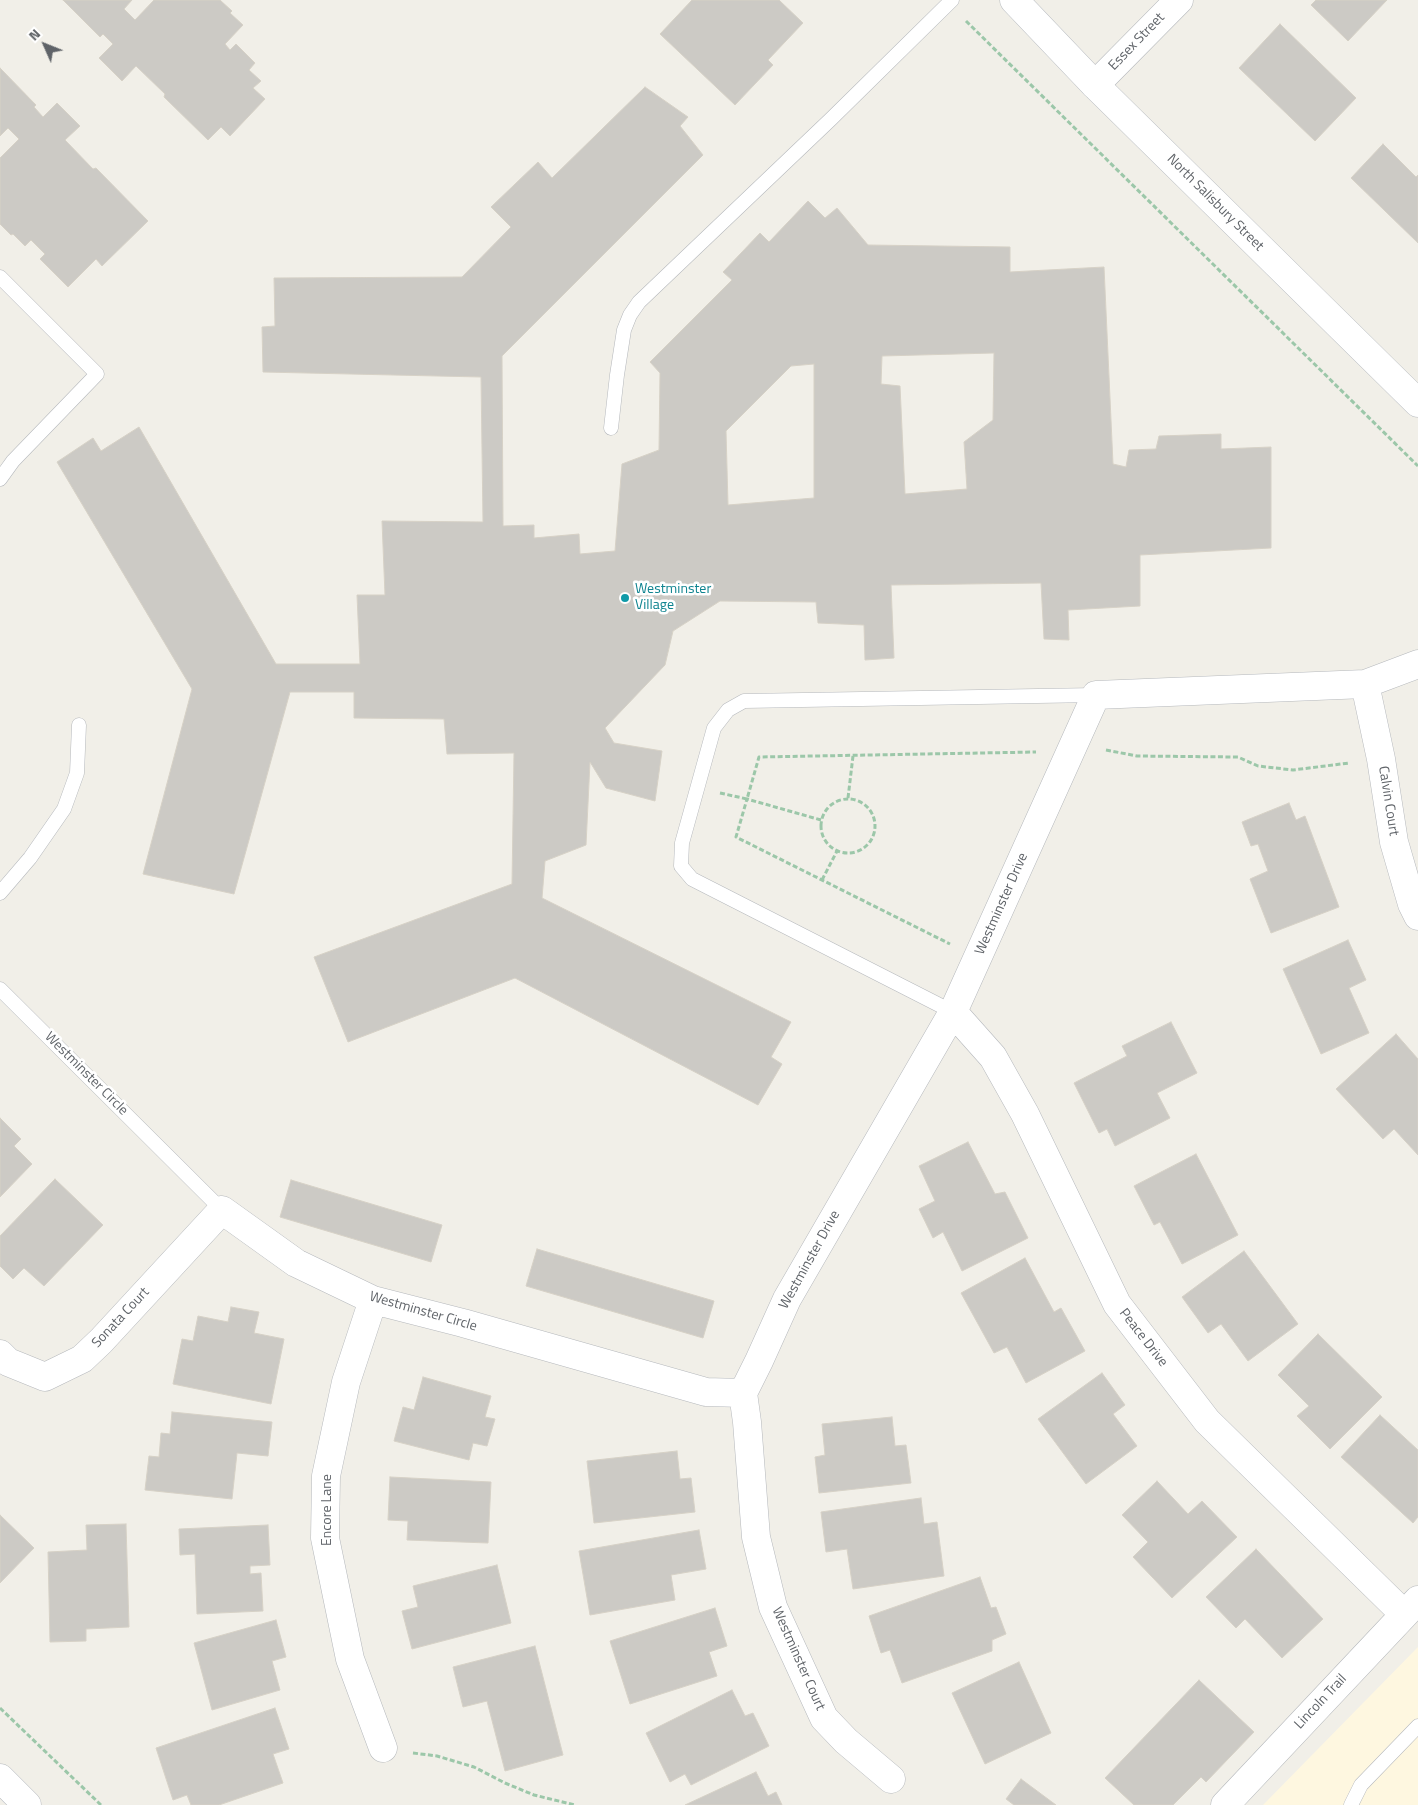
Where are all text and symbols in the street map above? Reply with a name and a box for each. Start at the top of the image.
street label: Essex Street [1106,10,1168,74]
north arrow [20,20,70,70]
text: N [23,23,45,45]
street label: North Salisbury Street [1163,151,1267,255]
place label: Westminster Village [635,582,711,614]
marker: Westminster Village [619,592,631,604]
street label: Calvin Court [1374,765,1402,837]
street label: Westminster Drive [972,850,1032,958]
street label: Westminster Circle [41,1029,131,1119]
street label: Westminster Drive [776,1208,844,1312]
street label: Sonata Court [89,1284,153,1352]
street label: Westminster Circle [367,1289,479,1335]
street label: Peace Drive [1115,1306,1171,1370]
street label: Encore Lane [320,1474,336,1546]
street label: Westminster Court [768,1605,828,1713]
street label: Lincoln Trail [1291,1671,1351,1733]

